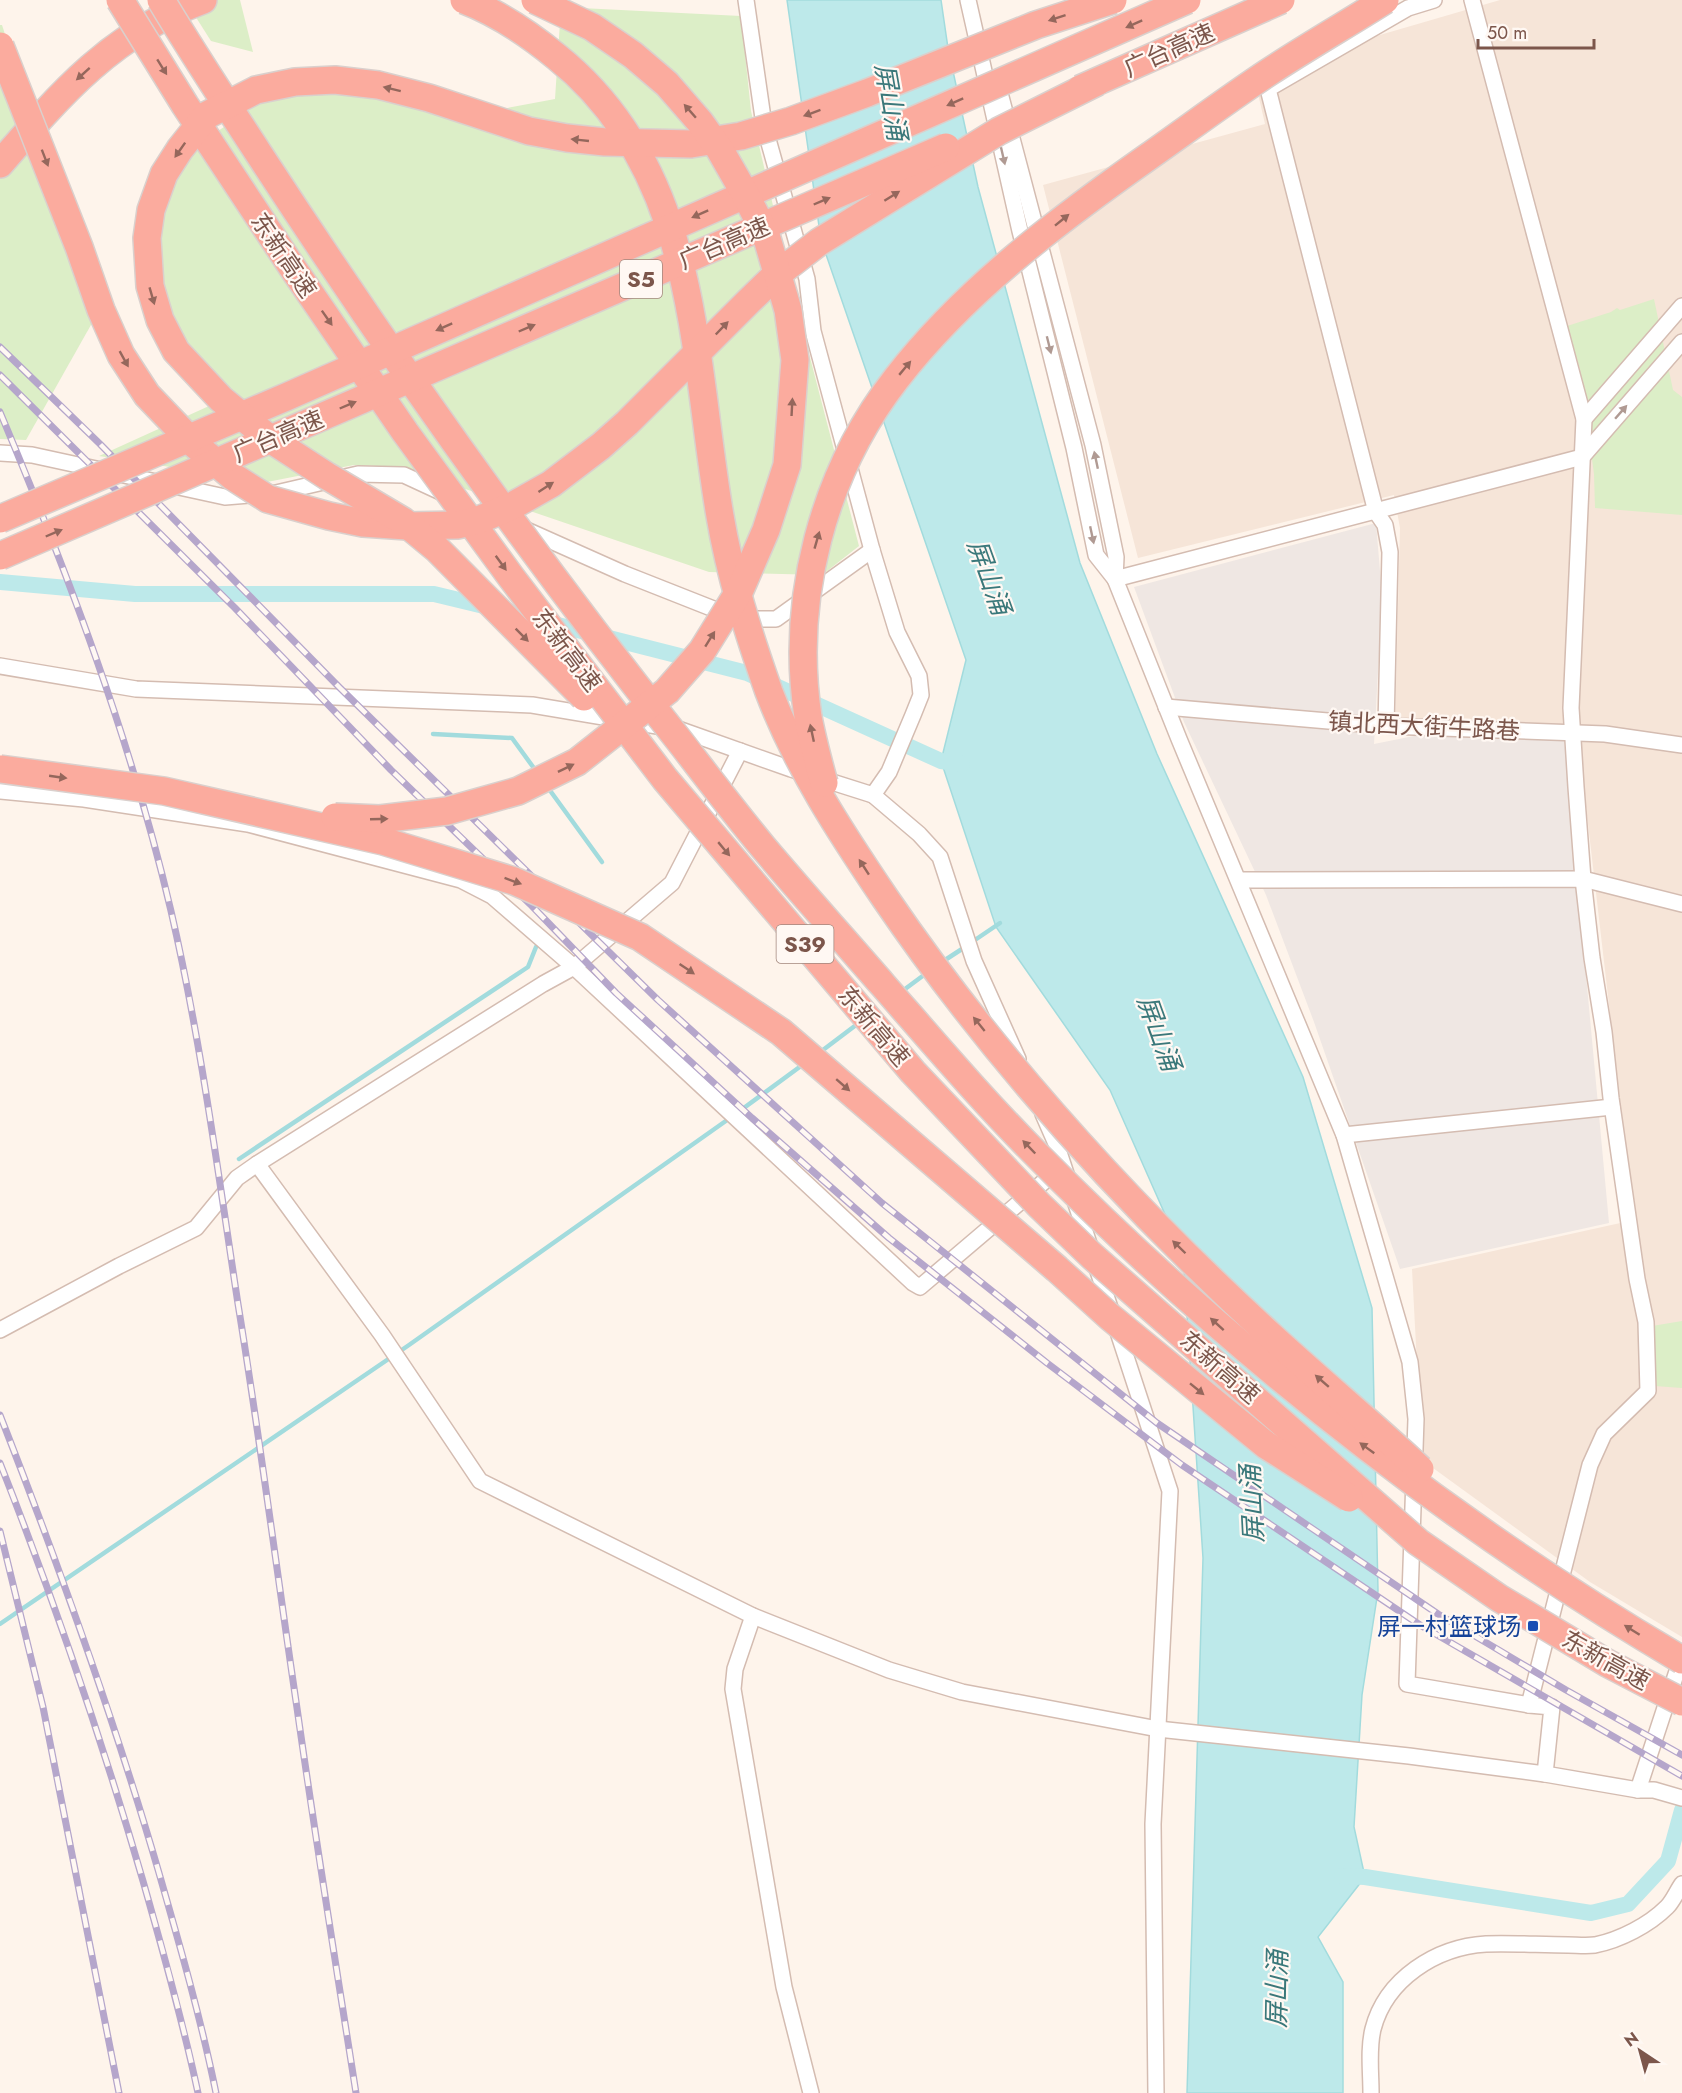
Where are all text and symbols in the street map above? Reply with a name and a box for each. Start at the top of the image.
scale bar [1478,12,1594,50]
one-way arrow [1048,14,1066,23]
street label: 广台高速 [1118,14,1220,86]
one-way arrow [1125,19,1142,28]
text: 50 m [1487,20,1527,46]
one-way arrow [156,59,168,75]
water label: 屏山涌 [866,60,917,147]
one-way arrow [75,67,90,81]
one-way arrow [383,83,401,93]
one-way arrow [947,98,964,107]
one-way arrow [683,104,697,119]
one-way arrow [803,109,821,118]
one-way arrow [570,135,589,144]
one-way arrow [175,142,186,158]
one-way arrow [999,146,1008,165]
one-way arrow [41,149,51,167]
one-way arrow [884,191,900,202]
one-way arrow [813,196,830,205]
street label: 东新高速 [243,205,325,305]
street label: 广台高速 [673,208,775,278]
one-way arrow [690,209,708,219]
one-way arrow [1054,214,1069,227]
road number: S5 [620,260,662,298]
one-way arrow [148,287,158,305]
one-way arrow [321,310,333,326]
one-way arrow [435,322,453,332]
one-way arrow [714,322,728,336]
one-way arrow [518,323,536,332]
one-way arrow [1044,336,1054,354]
one-way arrow [119,351,129,368]
one-way arrow [898,361,911,376]
one-way arrow [788,397,797,416]
one-way arrow [339,400,357,410]
street label: 广台高速 [227,401,329,471]
one-way arrow [1614,405,1627,420]
one-way arrow [1091,450,1100,469]
one-way arrow [538,481,554,492]
one-way arrow [1088,526,1097,545]
one-way arrow [45,528,63,538]
one-way arrow [813,531,822,549]
water label: 屏山涌 [958,534,1021,623]
one-way arrow [494,555,506,570]
street label: 东新高速 [524,601,610,699]
one-way arrow [514,627,528,641]
one-way arrow [704,631,715,647]
street label: 镇北西大街牛路巷 [1327,703,1521,749]
one-way arrow [807,724,816,743]
one-way arrow [557,763,574,772]
one-way arrow [49,772,68,781]
one-way arrow [370,814,389,823]
one-way arrow [717,841,730,856]
one-way arrow [859,858,870,875]
one-way arrow [504,877,522,887]
road number: S39 [776,925,834,963]
one-way arrow [679,963,695,974]
street label: 东新高速 [830,978,918,1074]
water label: 屏山涌 [1128,990,1191,1079]
one-way arrow [973,1016,986,1032]
one-way arrow [835,1078,850,1091]
one-way arrow [1023,1141,1037,1155]
one-way arrow [1173,1241,1187,1255]
one-way arrow [1210,1317,1225,1331]
street label: 东新高速 [1172,1322,1268,1412]
one-way arrow [1314,1374,1329,1388]
one-way arrow [1189,1382,1204,1395]
one-way arrow [1360,1443,1375,1455]
water label: 屏山涌 [1231,1461,1273,1544]
place label: 屏一村篮球场 [1377,1609,1521,1644]
marker: 屏一村篮球场 [1526,1619,1540,1633]
street label: 东新高速 [1556,1621,1656,1699]
one-way arrow [1624,1625,1640,1636]
water label: 屏山涌 [1257,1947,1297,2028]
north arrow [1610,2021,1670,2081]
text: N [1620,2026,1643,2052]

